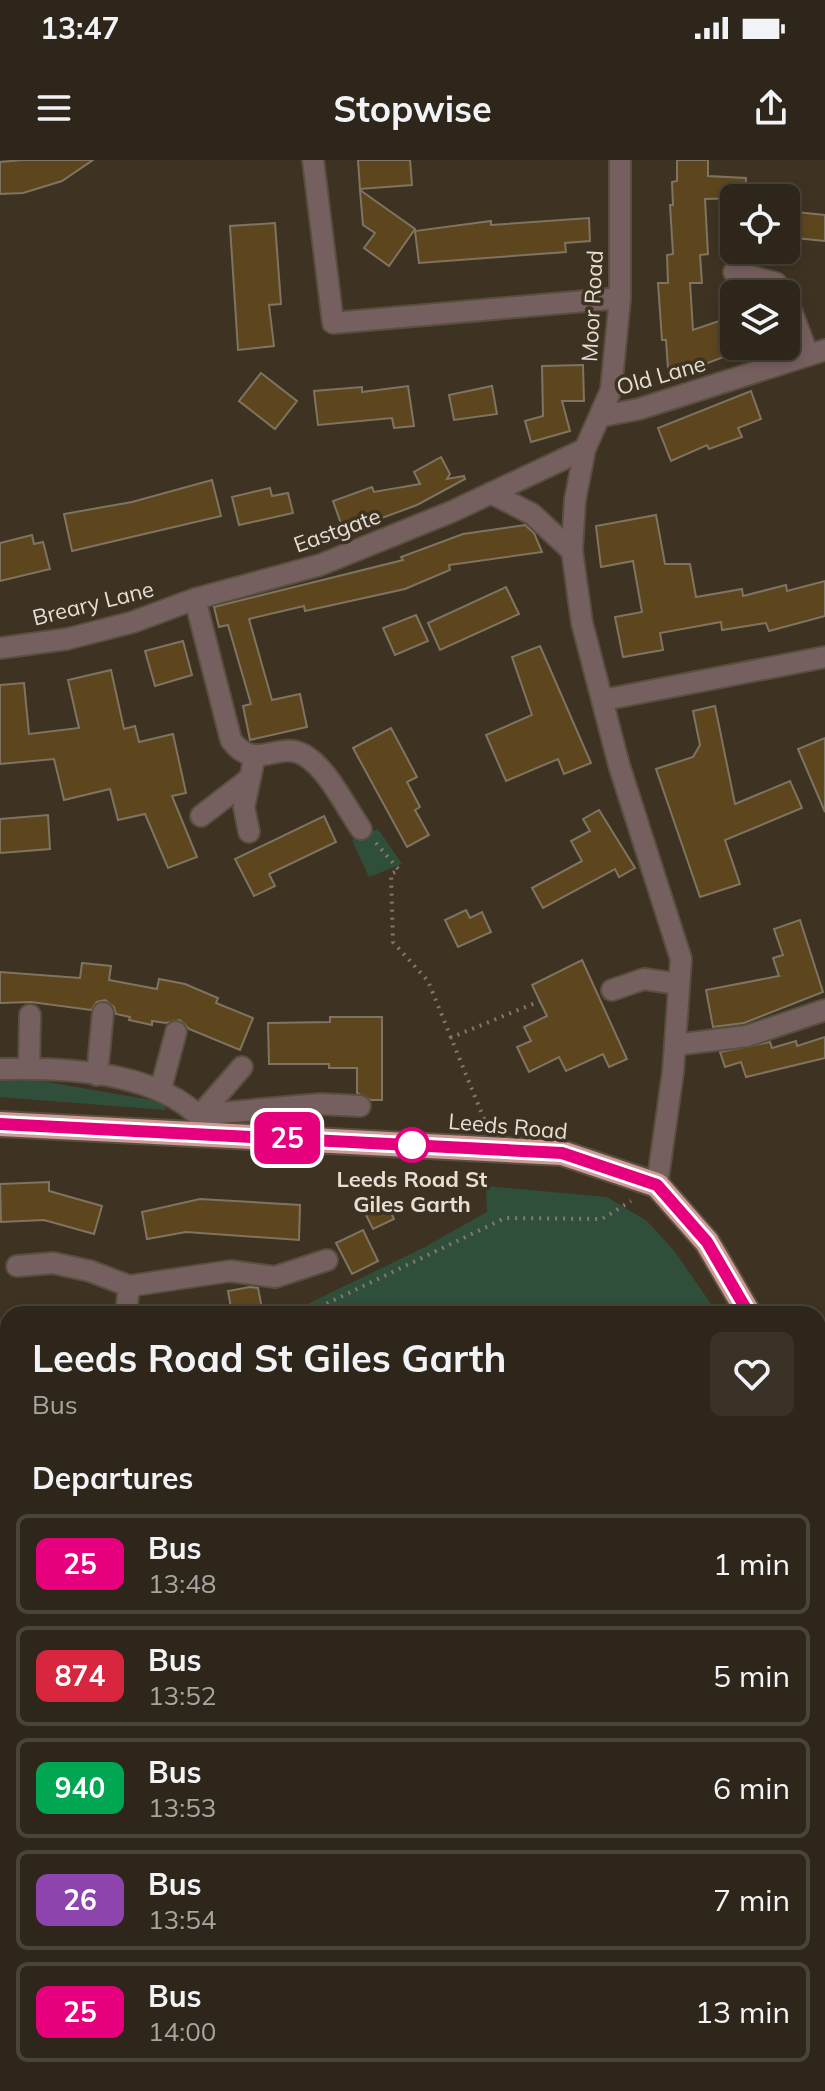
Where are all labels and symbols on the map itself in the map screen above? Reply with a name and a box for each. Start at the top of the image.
street label: Moor Road [575,250,609,362]
street label: Old Lane [613,349,709,401]
street label: Eastgate [290,501,384,559]
street label: Breary Lane [29,574,157,632]
street label: Leeds Road [447,1107,569,1145]
line badge: 25 [251,1112,323,1164]
marker: Leeds Road St Giles Garth [395,1128,429,1162]
place label: Leeds Road St Giles Garth [337,1165,487,1218]

